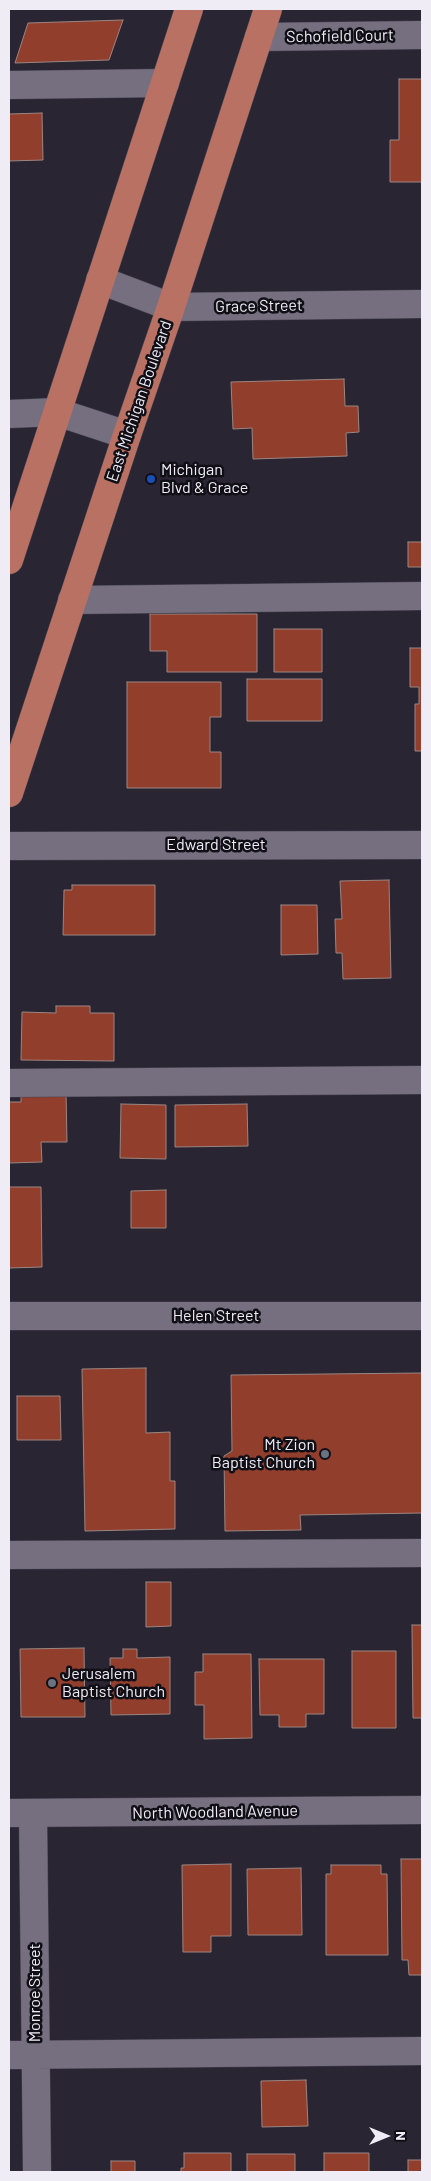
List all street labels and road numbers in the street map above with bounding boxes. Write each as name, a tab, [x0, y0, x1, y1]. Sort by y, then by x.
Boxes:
street label: Schofield Court	[286, 25, 394, 47]
street label: Grace Street	[215, 296, 303, 316]
street label: East Michigan Boulevard	[102, 318, 176, 484]
street label: Edward Street	[166, 835, 266, 855]
street label: Helen Street	[173, 1306, 259, 1326]
street label: North Woodland Avenue	[132, 1801, 298, 1823]
street label: Monroe Street	[25, 1944, 45, 2042]

